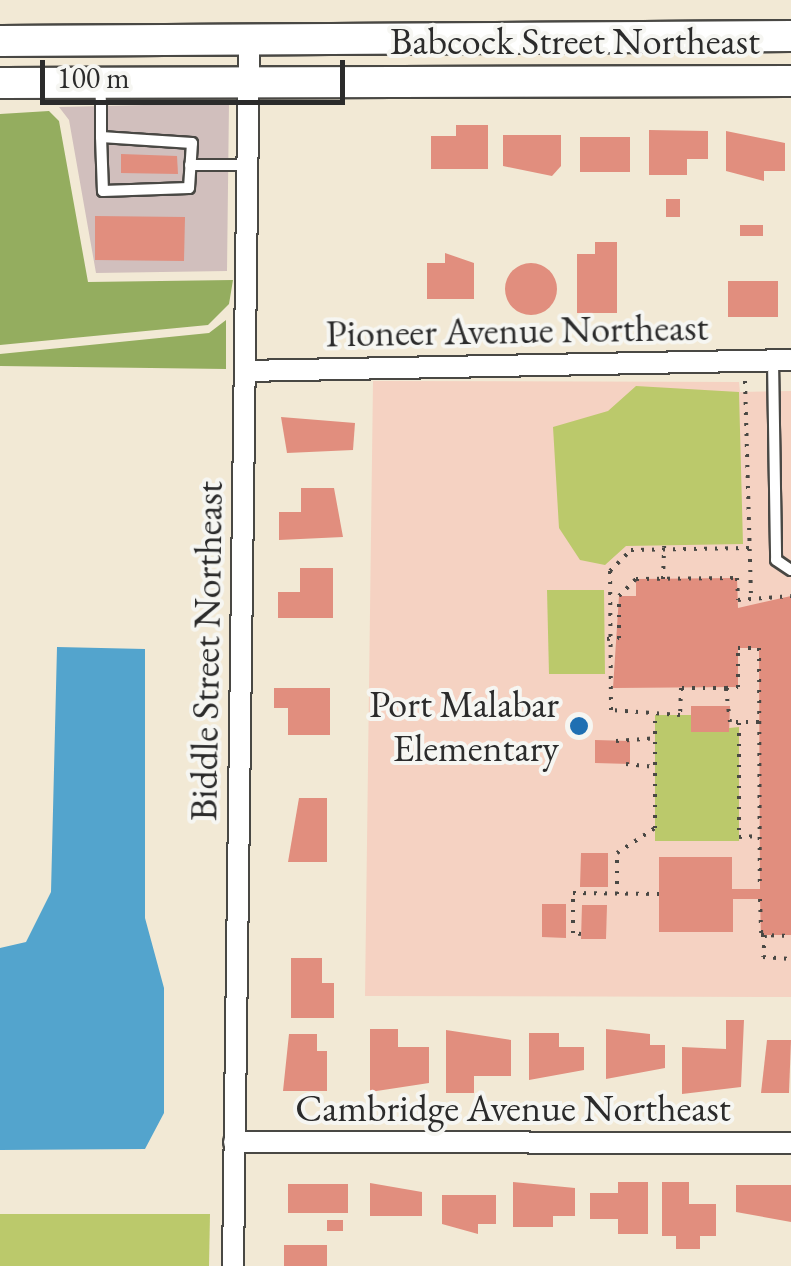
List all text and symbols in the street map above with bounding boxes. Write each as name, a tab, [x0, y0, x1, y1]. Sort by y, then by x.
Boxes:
street label: Babcock Street Northeast	[390, 18, 760, 64]
scale bar	[45, 40, 350, 102]
text: 100 m	[57, 58, 130, 97]
street label: Pioneer Avenue Northeast	[325, 304, 709, 356]
street label: Biddle Street Northeast	[180, 481, 232, 821]
place label: Port Malabar Elementary	[369, 681, 559, 771]
marker: Port Malabar Elementary	[568, 715, 590, 737]
street label: Cambridge Avenue Northeast	[295, 1085, 731, 1131]

